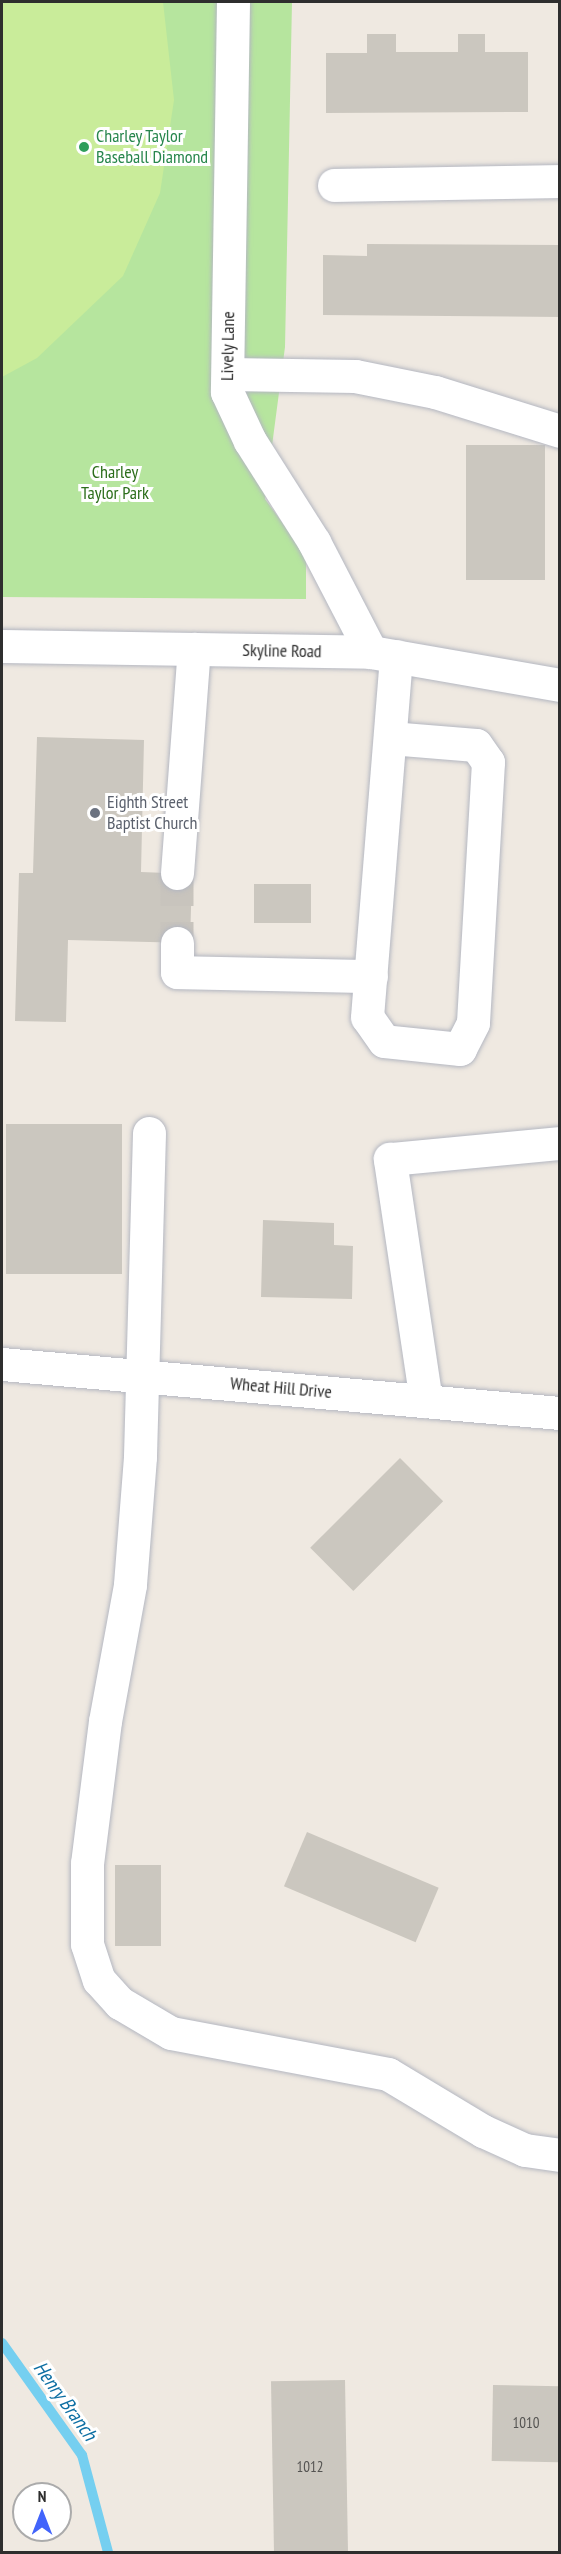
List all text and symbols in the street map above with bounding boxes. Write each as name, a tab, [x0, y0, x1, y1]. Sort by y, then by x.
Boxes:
place label: Charley Taylor Baseball Diamond	[96, 126, 208, 168]
marker: Charley Taylor Baseball Diamond	[77, 140, 91, 154]
street label: Lively Lane	[217, 311, 239, 381]
park label: Charley Taylor Park	[81, 462, 149, 504]
street label: Skyline Road	[242, 640, 322, 662]
place label: Eighth Street Baptist Church	[107, 792, 197, 834]
marker: Eighth Street Baptist Church	[88, 806, 102, 820]
street label: Wheat Hill Drive	[229, 1373, 333, 1403]
water label: Henry Branch	[28, 2356, 102, 2446]
house number: 1010	[513, 2414, 539, 2432]
house number: 1012	[297, 2458, 323, 2476]
north arrow	[12, 2482, 72, 2542]
text: N	[38, 2486, 46, 2506]

